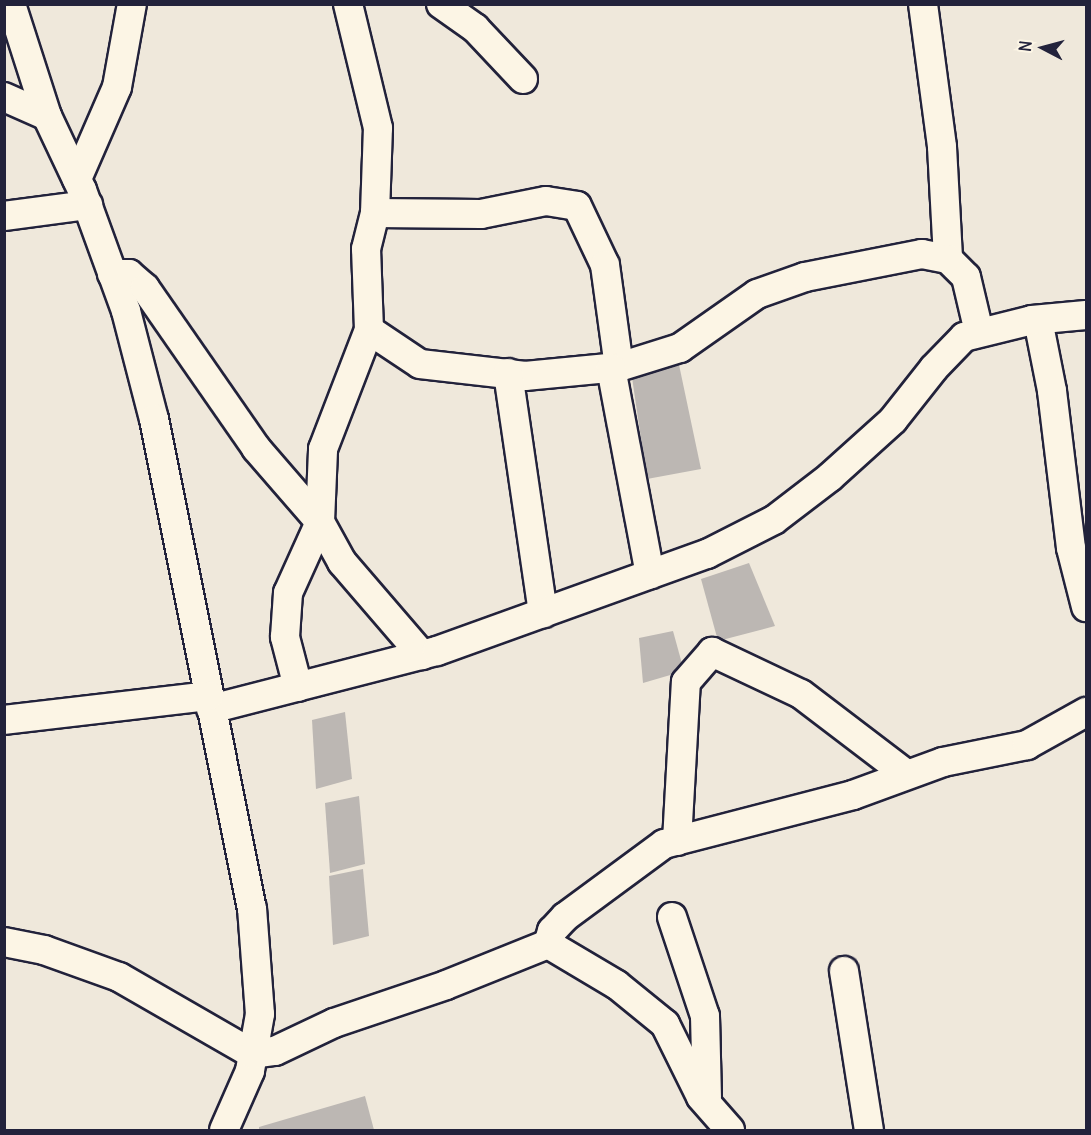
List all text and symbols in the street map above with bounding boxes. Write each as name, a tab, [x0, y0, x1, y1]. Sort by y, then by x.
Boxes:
north arrow	[1013, 18, 1073, 78]
text: N	[1015, 40, 1036, 53]

